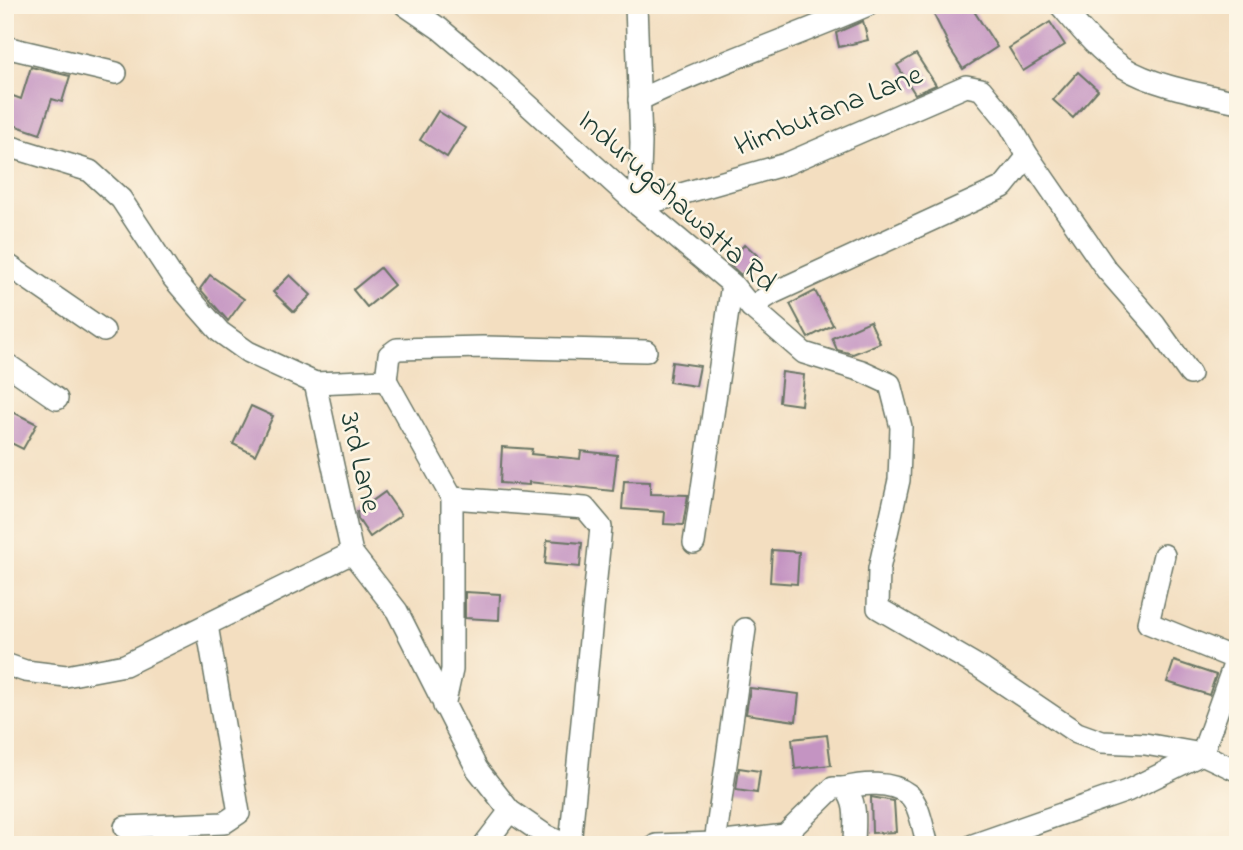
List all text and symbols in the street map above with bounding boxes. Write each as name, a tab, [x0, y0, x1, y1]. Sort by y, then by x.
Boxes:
street label: Himbutana Lane	[728, 54, 930, 170]
street label: Indurugahawatta Rd	[566, 100, 786, 304]
street label: 3rd Lane	[326, 408, 392, 518]

